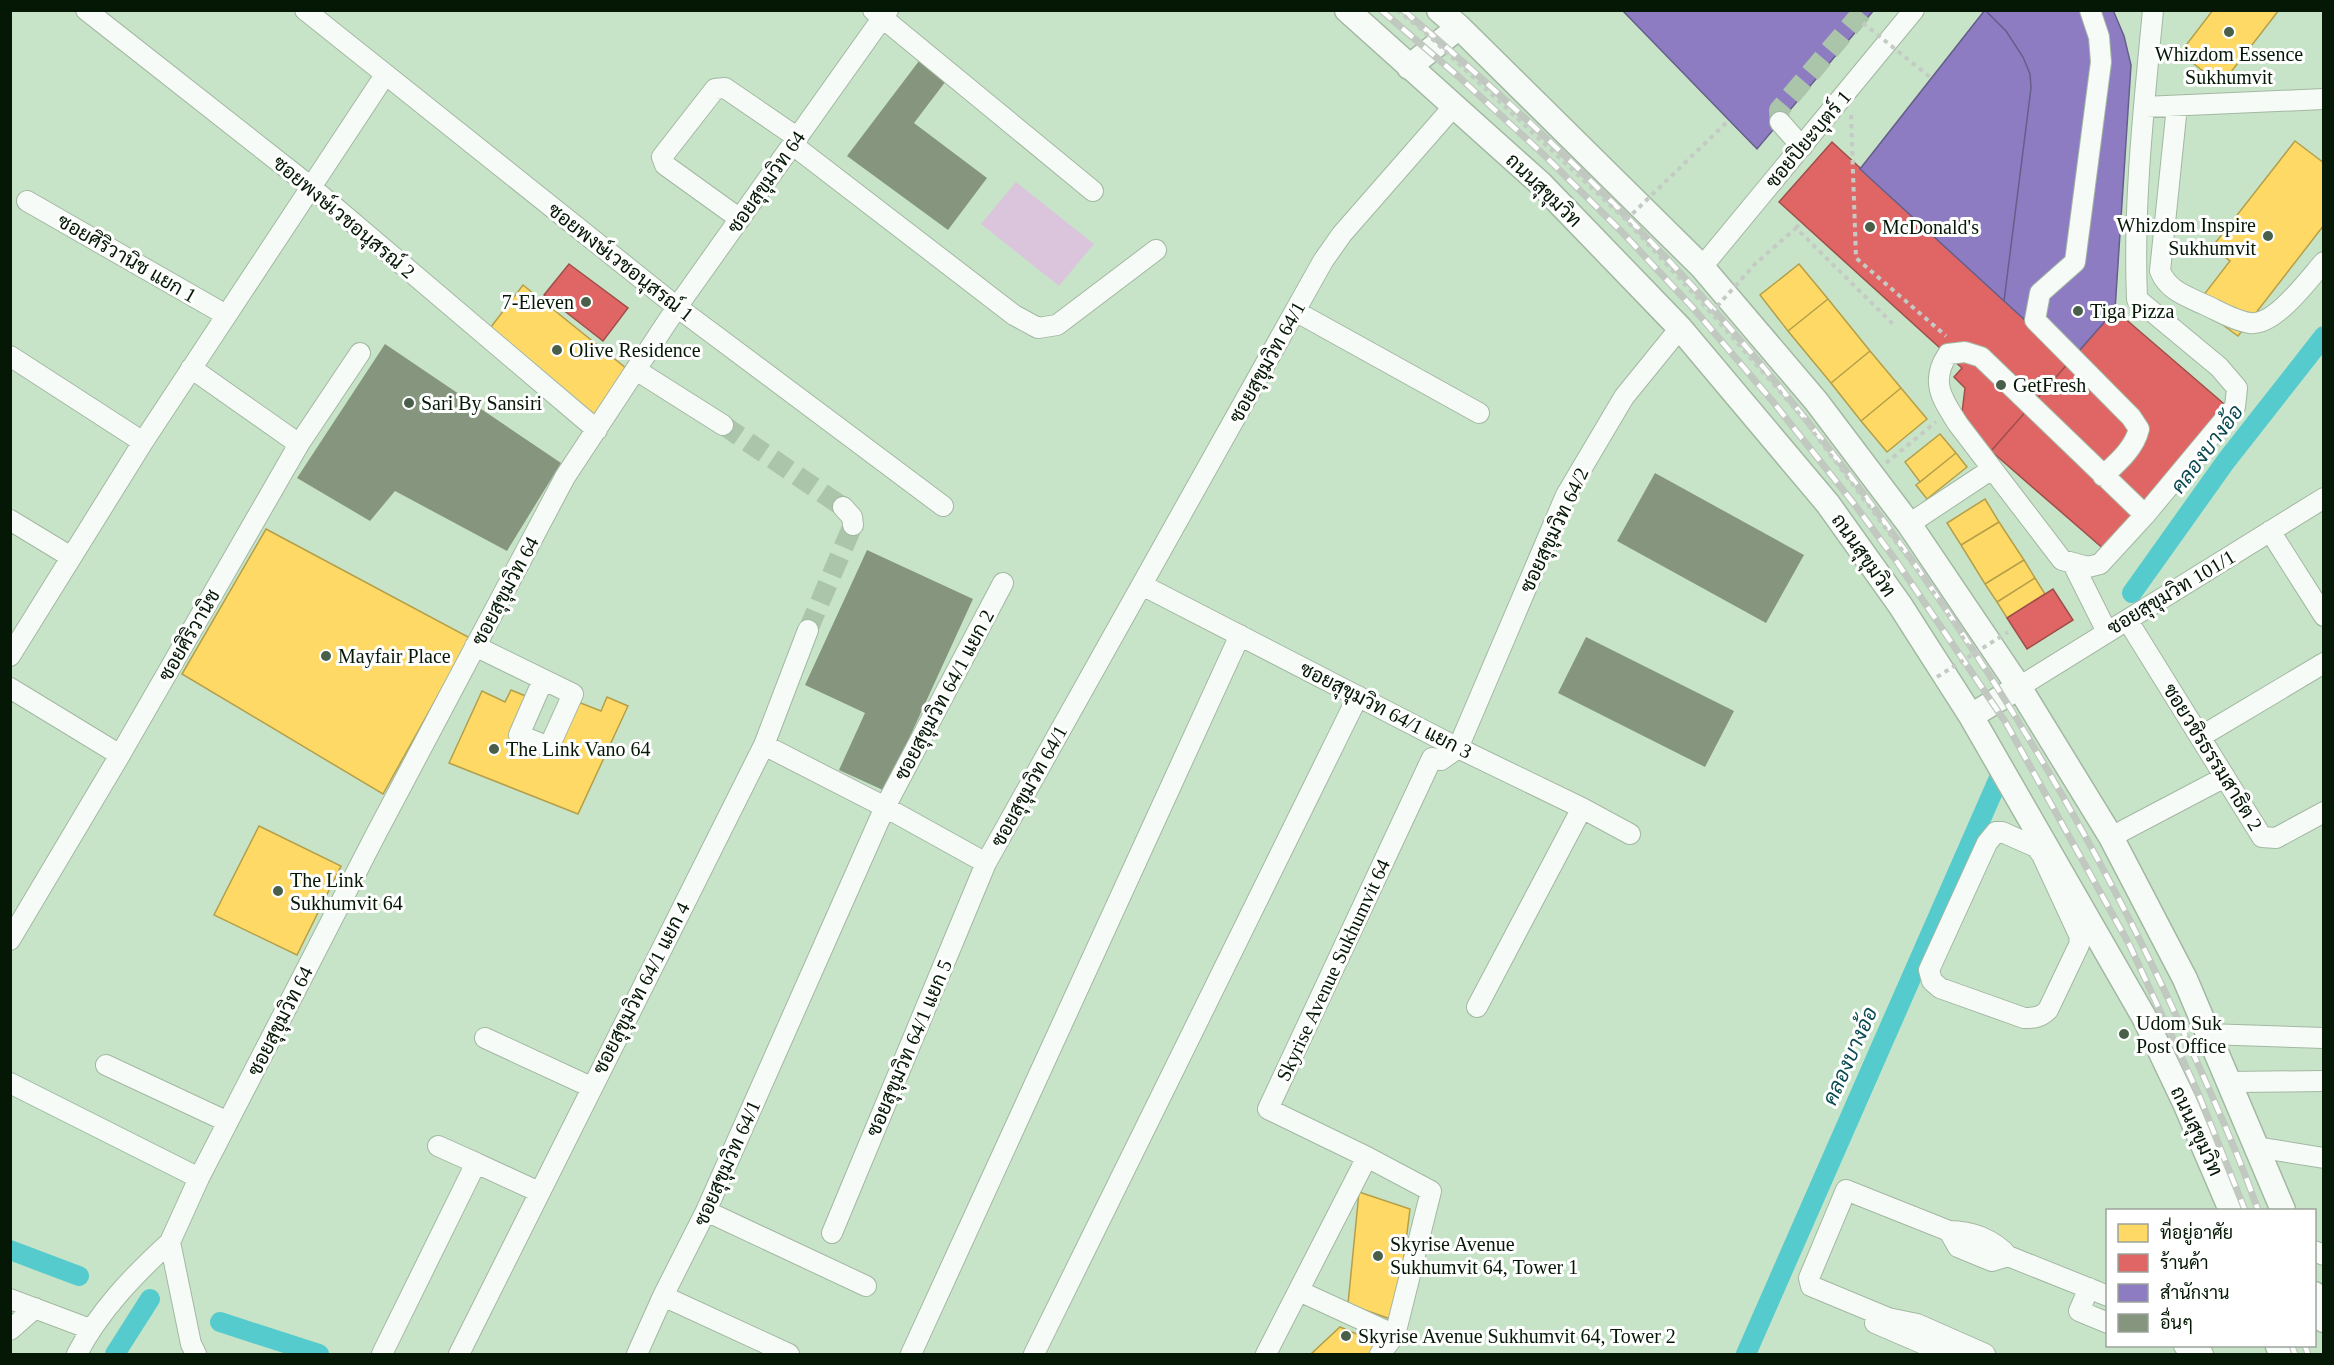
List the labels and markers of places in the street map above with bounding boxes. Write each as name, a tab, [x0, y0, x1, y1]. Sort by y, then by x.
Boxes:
marker: Whizdom Essence Sukhumvit	[2222, 25, 2236, 39]
place label: Whizdom Essence Sukhumvit	[2155, 43, 2303, 88]
place label: Whizdom Inspire Sukhumvit	[2117, 214, 2256, 259]
place label: McDonald's	[1882, 216, 1979, 238]
marker: McDonald's	[1863, 220, 1877, 234]
marker: Whizdom Inspire Sukhumvit	[2261, 229, 2275, 243]
place label: 7-Eleven	[502, 291, 574, 313]
marker: 7-Eleven	[579, 295, 593, 309]
place label: Tiga Pizza	[2090, 300, 2174, 323]
marker: Tiga Pizza	[2071, 304, 2085, 318]
place label: Olive Residence	[569, 339, 701, 361]
marker: Olive Residence	[550, 343, 564, 357]
place label: GetFresh	[2013, 374, 2086, 396]
marker: GetFresh	[1994, 378, 2008, 392]
place label: Sari By Sansiri	[421, 392, 543, 415]
marker: Sari By Sansiri	[402, 396, 416, 410]
place label: Mayfair Place	[338, 645, 451, 668]
marker: Mayfair Place	[319, 649, 333, 663]
place label: The Link Vano 64	[506, 738, 651, 760]
marker: The Link Vano 64	[487, 742, 501, 756]
place label: The Link Sukhumvit 64	[290, 869, 403, 914]
marker: The Link Sukhumvit 64	[271, 884, 285, 898]
place label: Udom Suk Post Office	[2136, 1012, 2226, 1057]
marker: Udom Suk Post Office	[2117, 1027, 2131, 1041]
place label: Skyrise Avenue Sukhumvit 64, Tower 1	[1390, 1233, 1578, 1278]
marker: Skyrise Avenue Sukhumvit 64, Tower 1	[1371, 1249, 1385, 1263]
place label: Skyrise Avenue Sukhumvit 64, Tower 2	[1358, 1325, 1676, 1348]
marker: Skyrise Avenue Sukhumvit 64, Tower 2	[1339, 1329, 1353, 1343]

